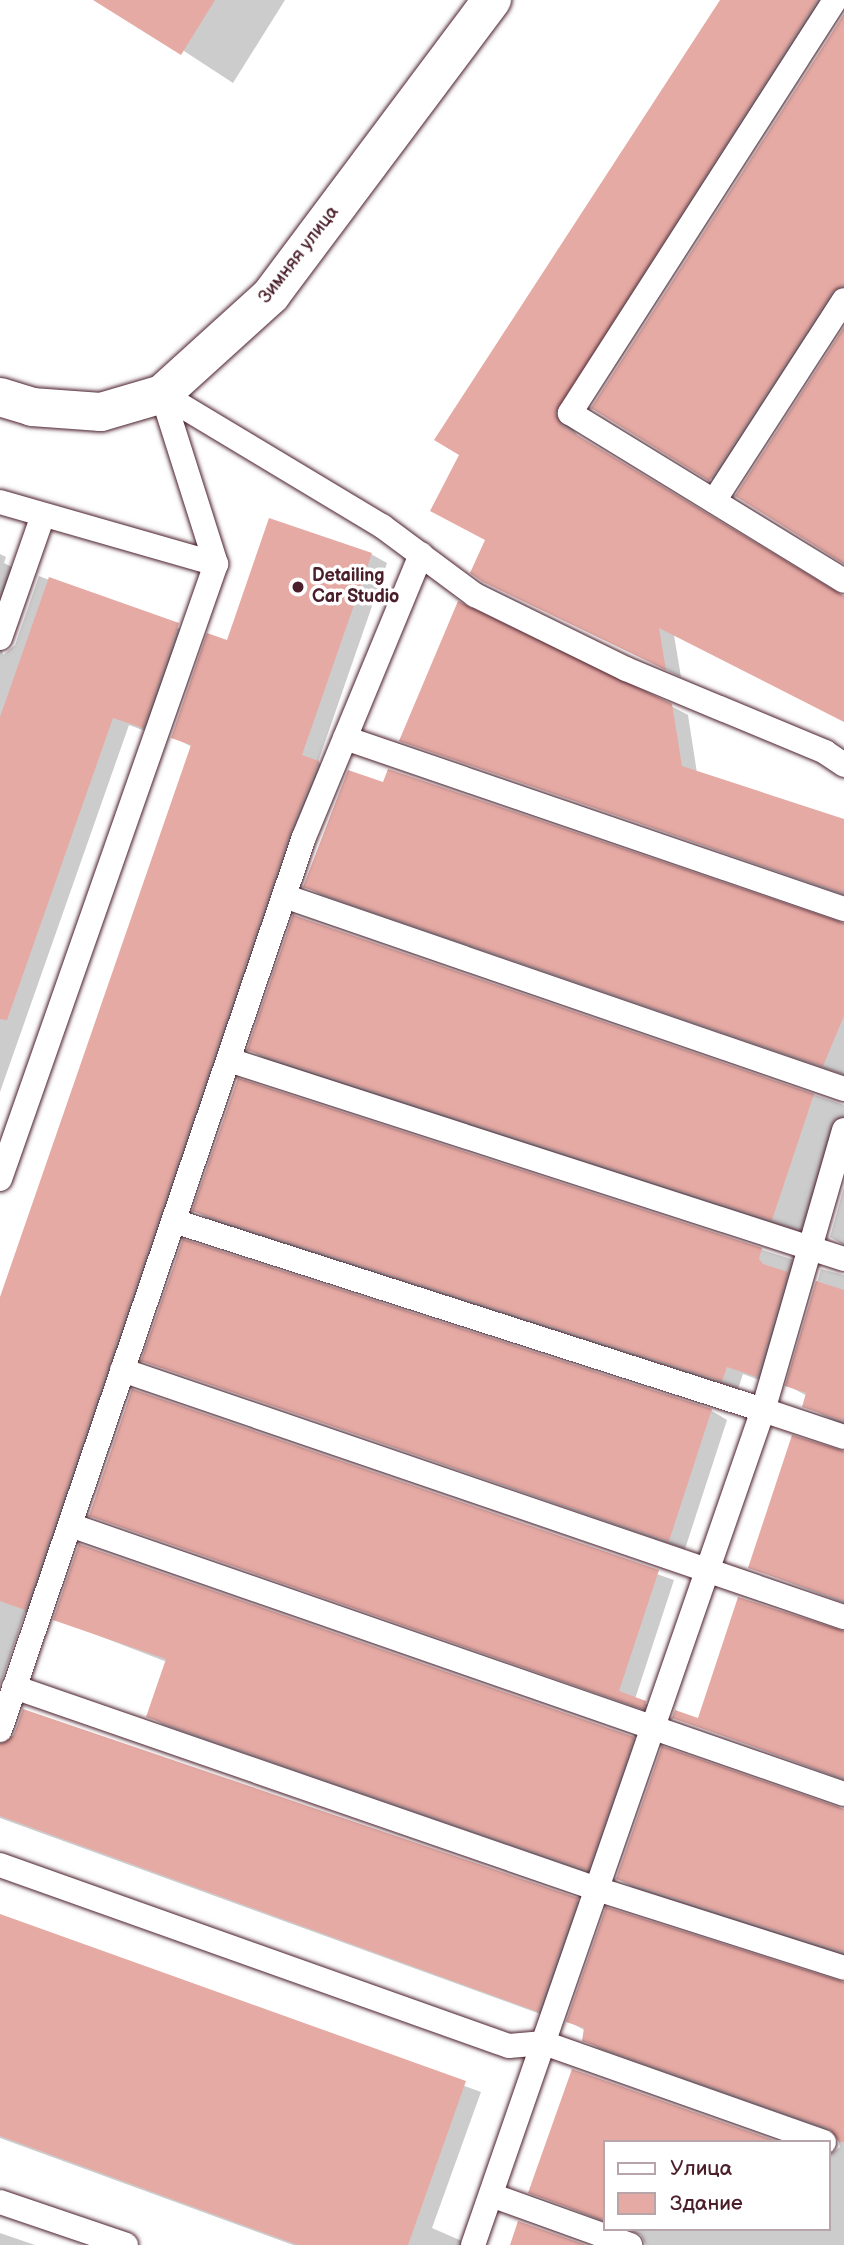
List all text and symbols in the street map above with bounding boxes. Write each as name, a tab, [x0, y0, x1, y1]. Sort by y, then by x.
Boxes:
street label: Зимняя улица	[254, 202, 344, 308]
place label: Detailing Car Studio	[312, 566, 399, 608]
marker: Detailing Car Studio	[290, 579, 306, 595]
legend	[602, 2140, 830, 2231]
text: Улица	[670, 2156, 732, 2181]
text: Здание	[670, 2191, 743, 2216]

